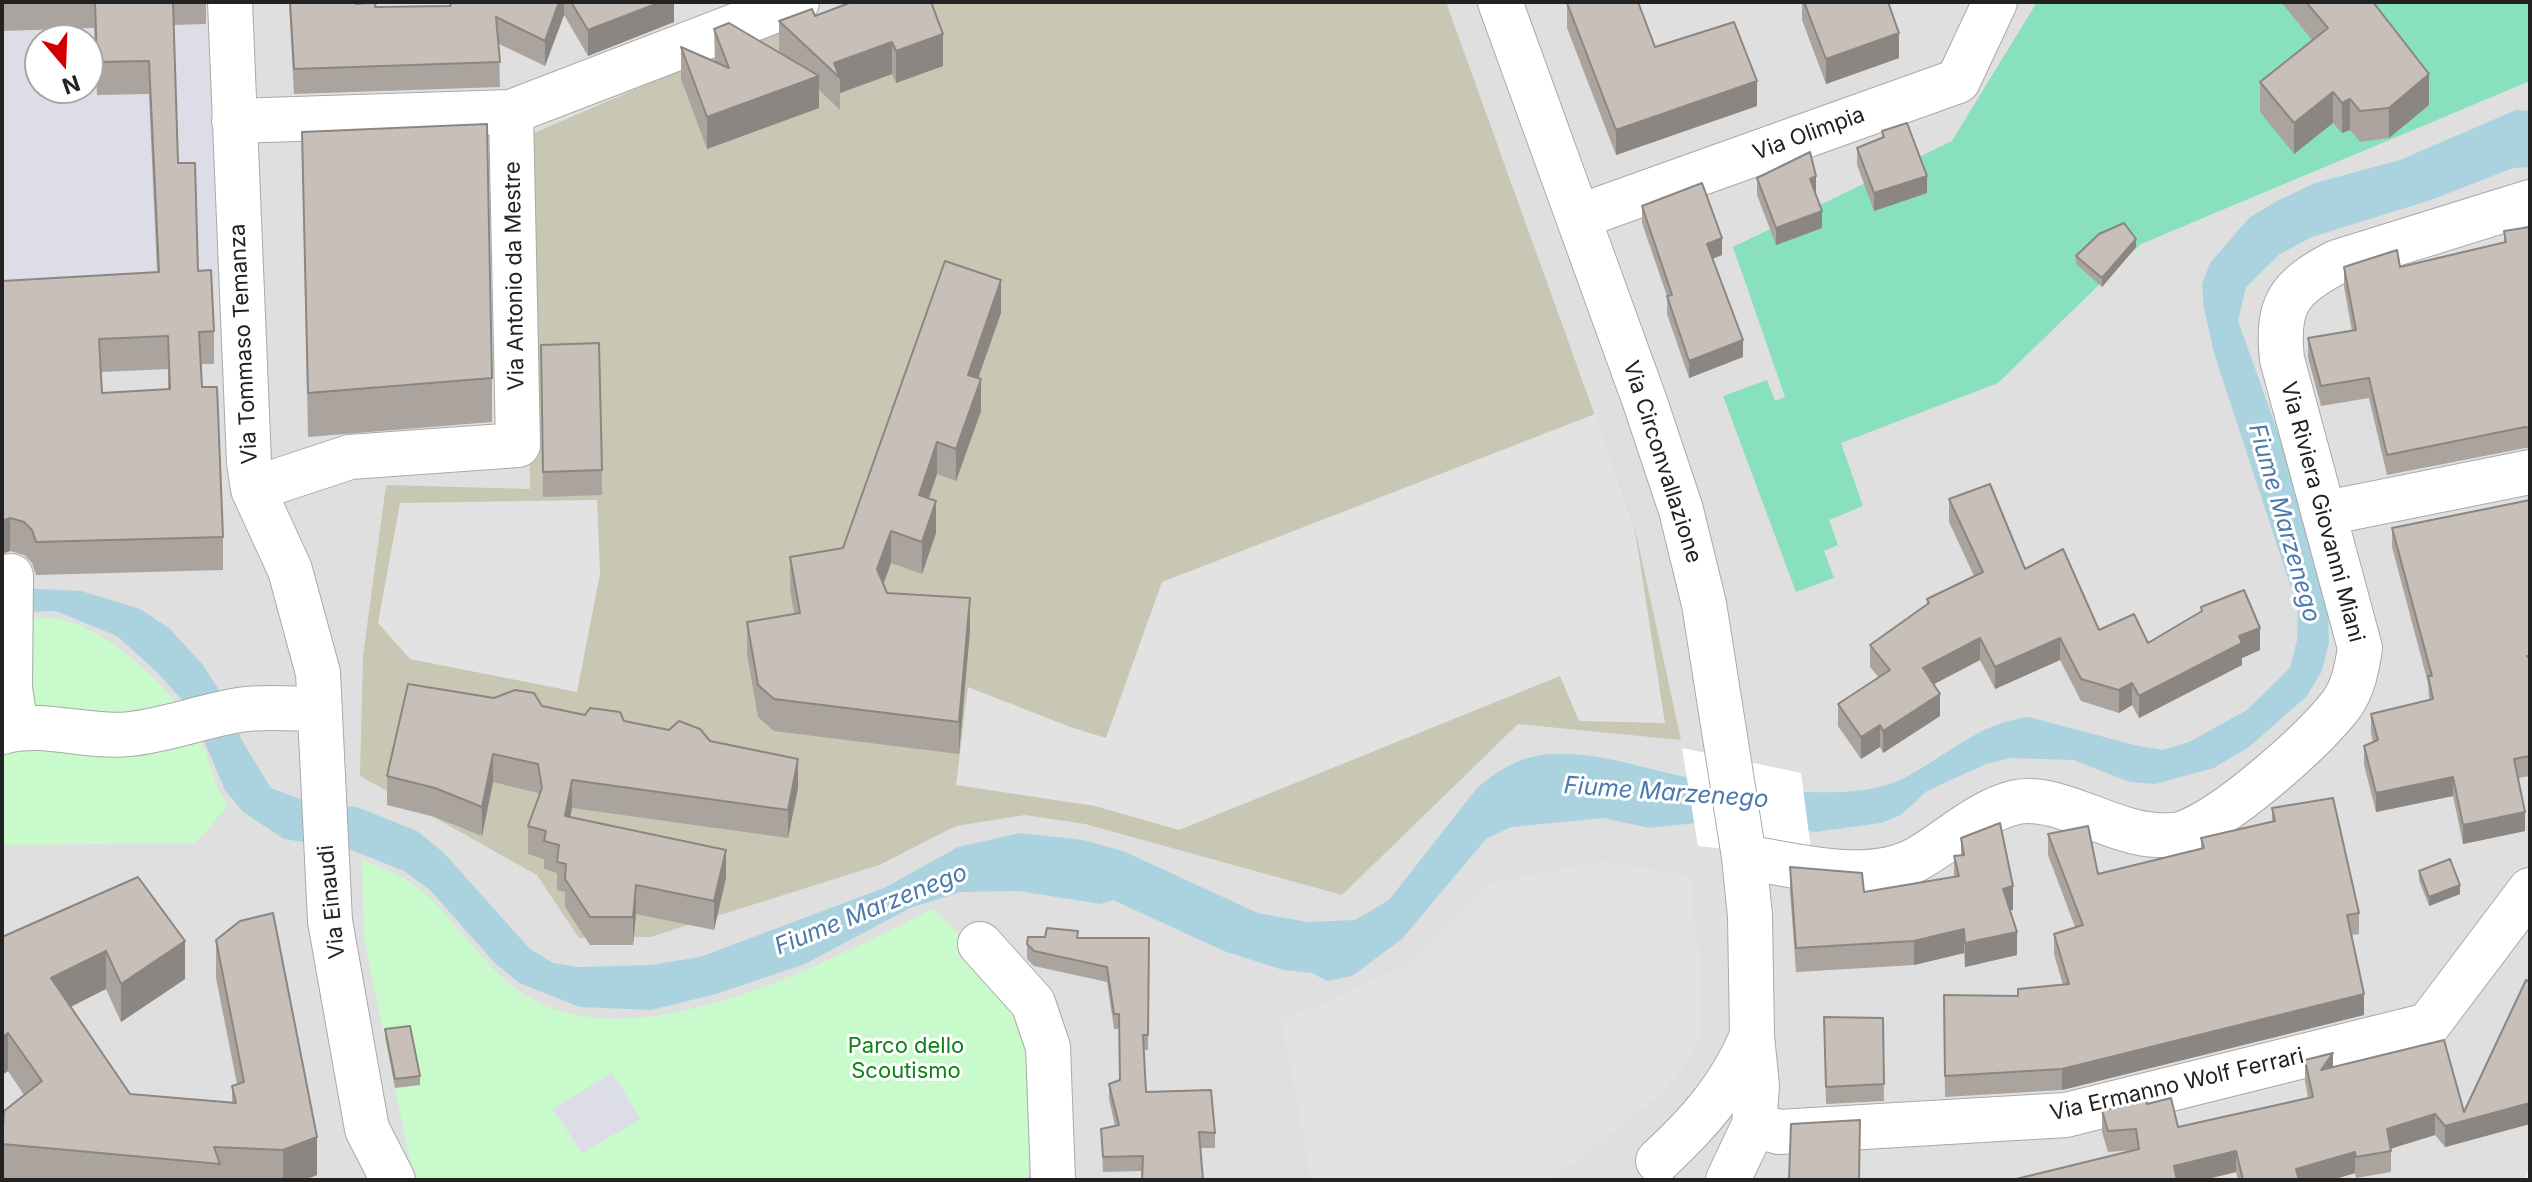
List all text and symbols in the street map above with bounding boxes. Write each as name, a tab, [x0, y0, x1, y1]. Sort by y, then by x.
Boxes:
north arrow	[24, 24, 104, 104]
text: N	[59, 70, 83, 100]
street label: Via Olimpia	[1750, 102, 1868, 166]
street label: Via Antonio da Mestre	[500, 161, 530, 391]
street label: Via Tommaso Temanza	[225, 223, 263, 465]
street label: Via Circonvallazione	[1617, 358, 1707, 566]
street label: Via Riviera Giovanni Miani	[2275, 379, 2369, 645]
water label: Fiume Marzenego	[2242, 420, 2326, 626]
water label: Fiume Marzenego	[1563, 771, 1769, 815]
street label: Via Einaudi	[313, 844, 351, 960]
water label: Fiume Marzenego	[771, 858, 971, 962]
park label: Parco dello Scoutismo	[848, 1033, 964, 1084]
street label: Via Ermanno Wolf Ferrari	[2048, 1043, 2306, 1127]

